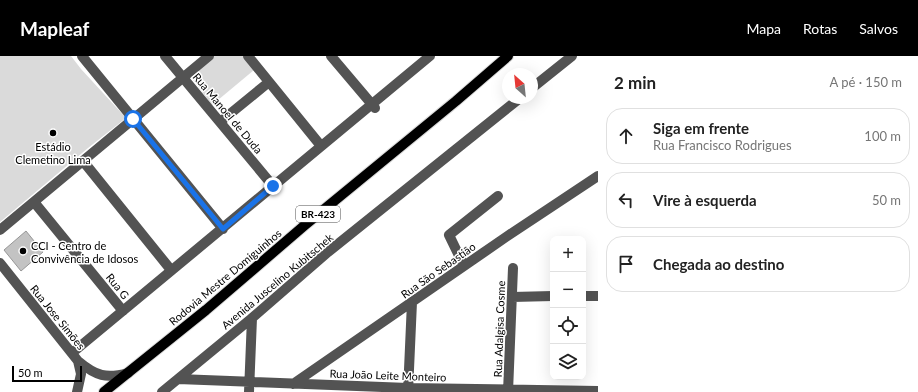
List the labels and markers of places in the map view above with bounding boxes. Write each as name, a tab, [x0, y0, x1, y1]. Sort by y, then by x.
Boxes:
marker: Estádio Clemetino Lima	[48, 128, 58, 138]
place label: Estádio Clemetino Lima	[15, 140, 91, 166]
place label: CCI - Centro de Convivência de Idosos	[31, 239, 139, 265]
marker: CCI - Centro de Convivência de Idosos	[18, 246, 28, 256]

